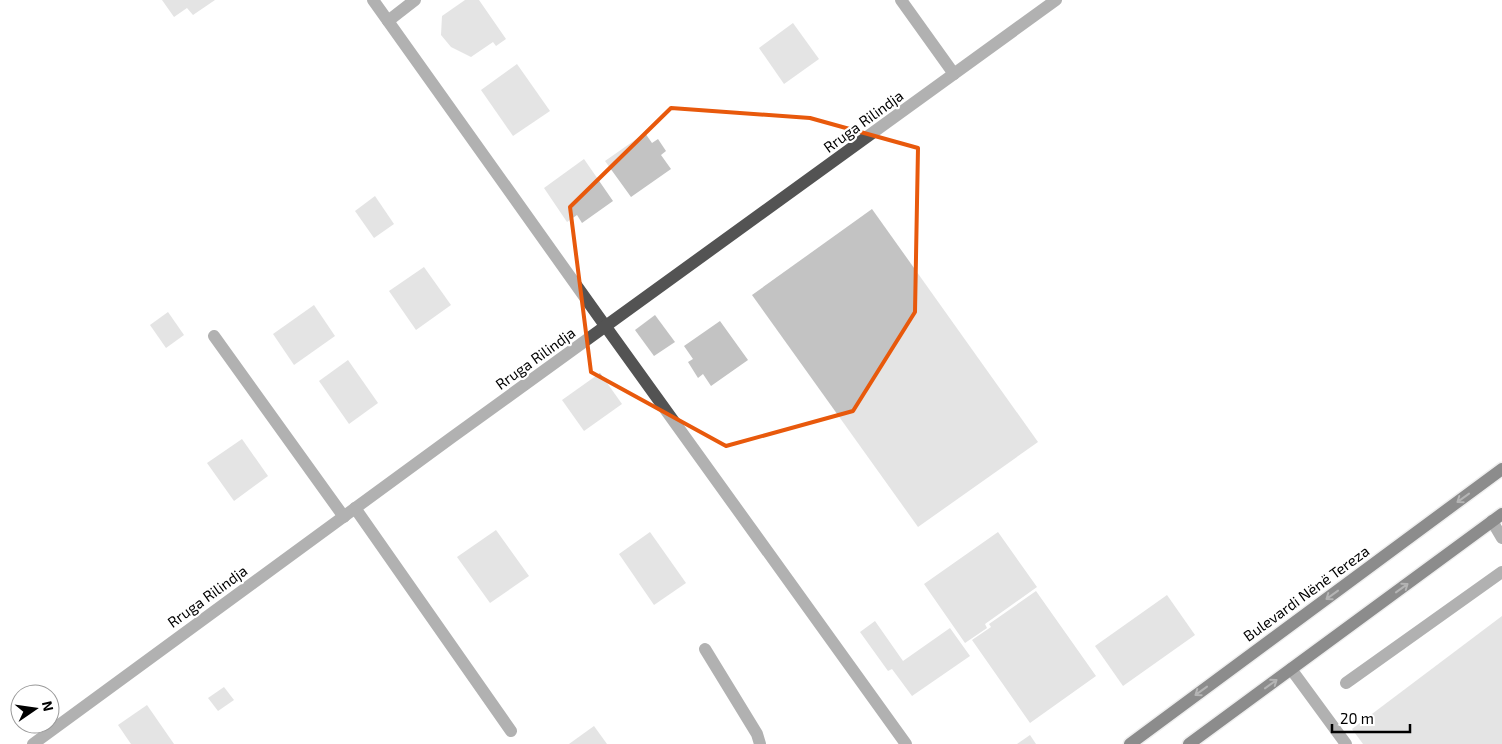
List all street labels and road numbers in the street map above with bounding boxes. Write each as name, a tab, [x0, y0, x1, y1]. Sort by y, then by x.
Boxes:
street label: Rruga Rilindja	[820, 86, 907, 157]
street label: Rruga Rilindja	[492, 323, 579, 394]
street label: Bulevardi Nënë Tereza	[1240, 541, 1372, 645]
street label: Rruga Rilindja	[164, 561, 251, 632]

